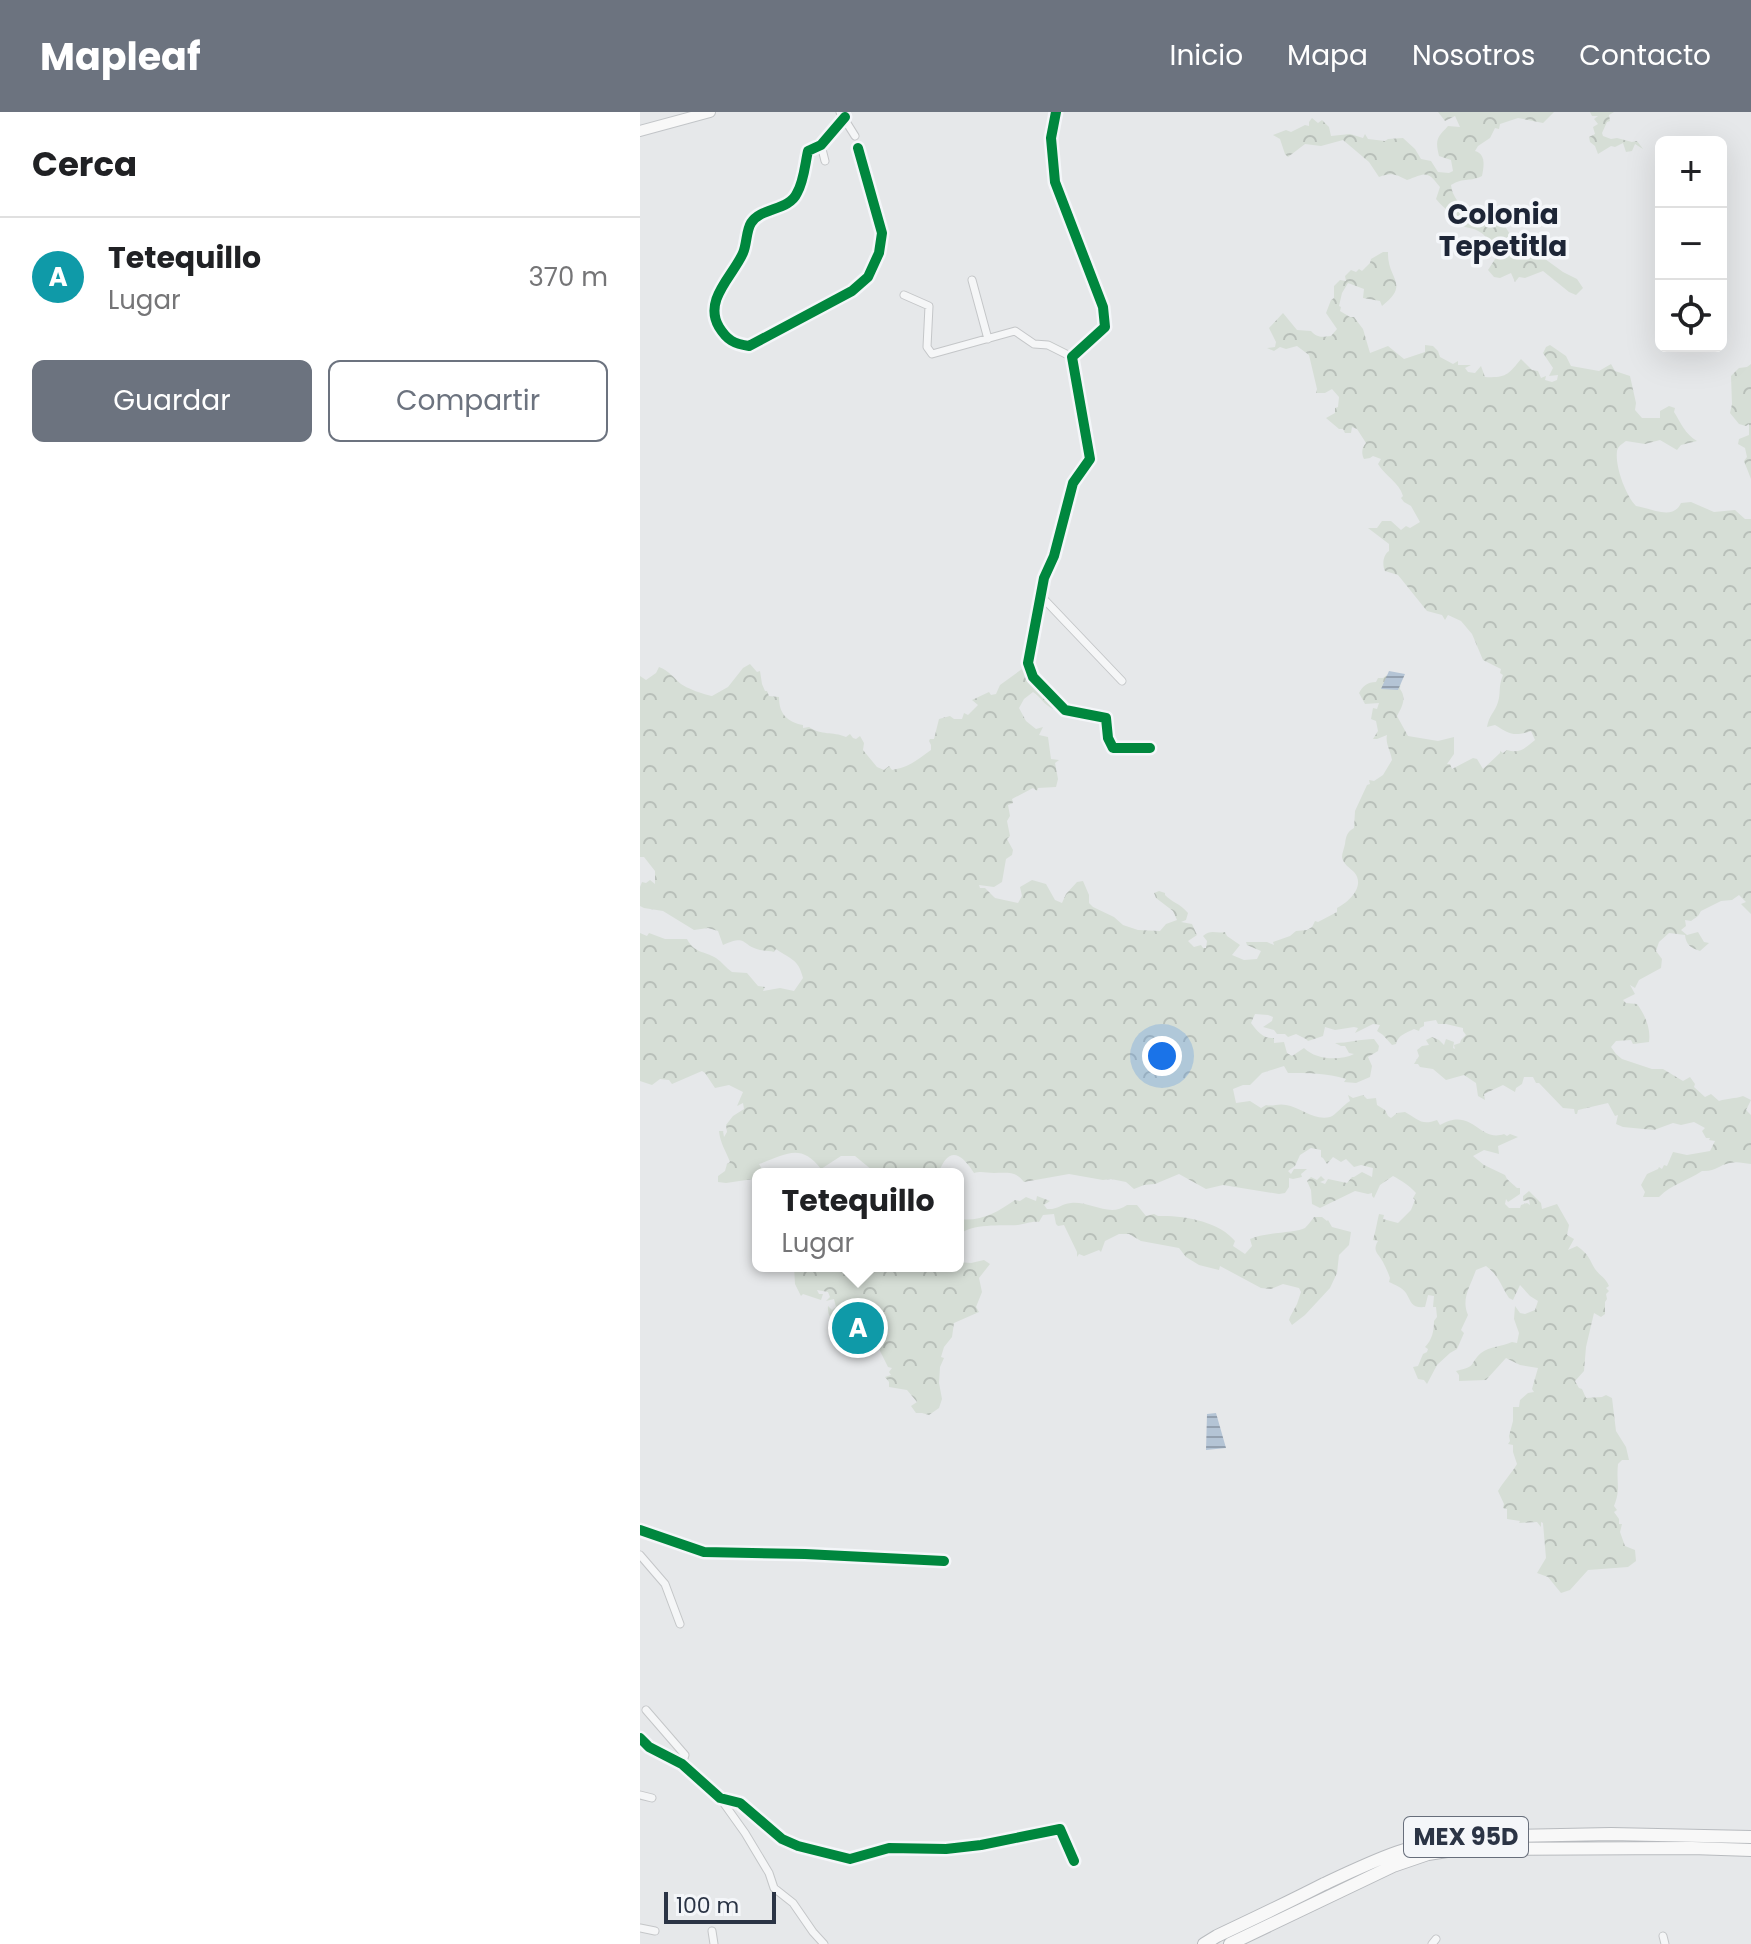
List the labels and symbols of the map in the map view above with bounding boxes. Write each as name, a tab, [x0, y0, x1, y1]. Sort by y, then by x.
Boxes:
district label: Colonia Tepetitla	[1439, 195, 1567, 266]
your location	[1142, 1036, 1182, 1076]
pin: A	[832, 1298, 884, 1358]
road number: MEX 95D	[1404, 1817, 1528, 1857]
scale bar	[664, 1888, 776, 1924]

